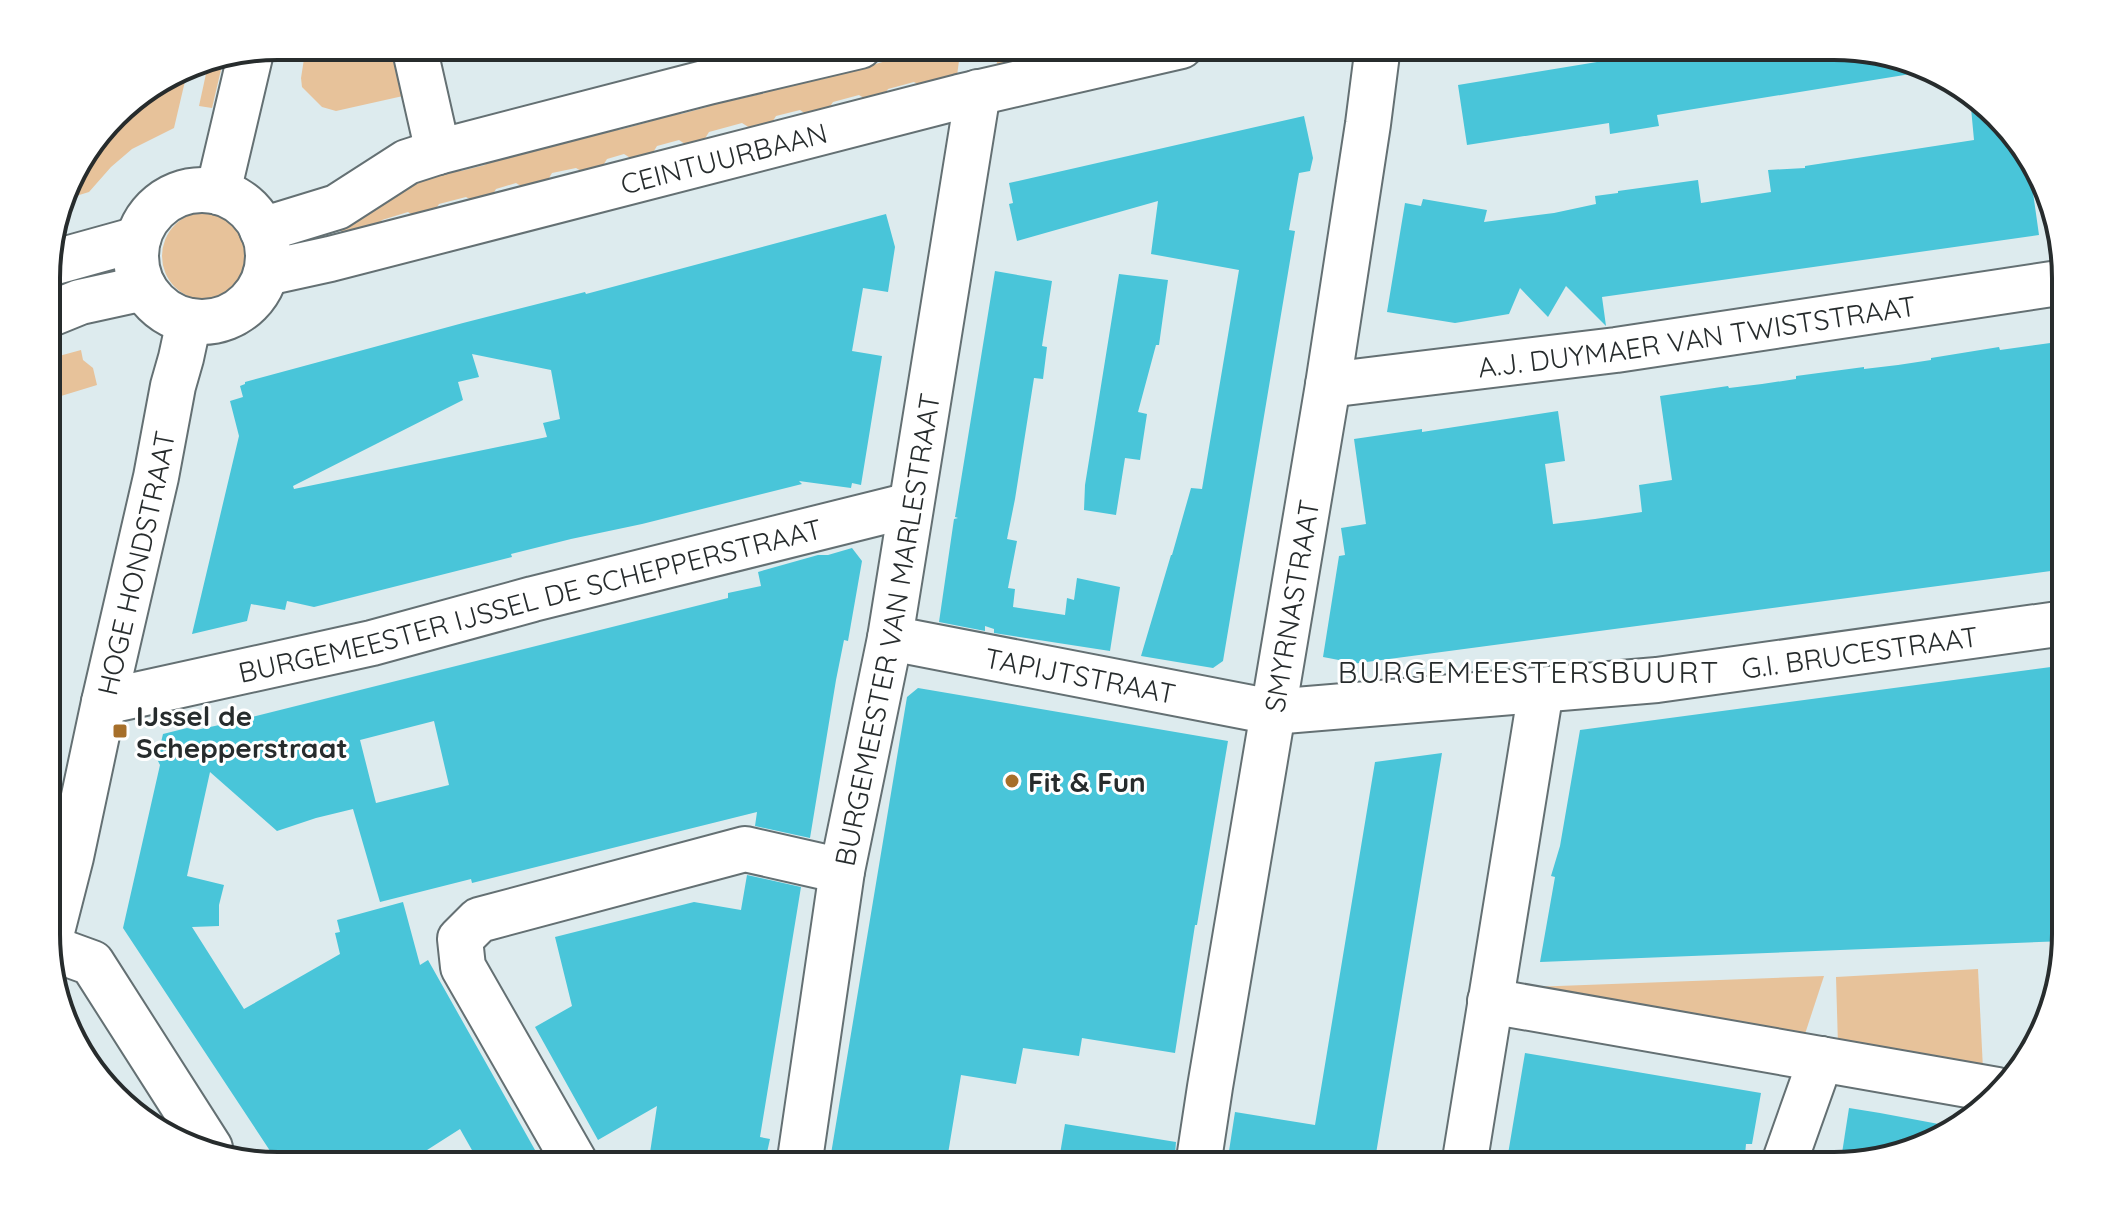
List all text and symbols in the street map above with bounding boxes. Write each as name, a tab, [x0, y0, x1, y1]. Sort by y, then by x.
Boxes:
street label: CEINTUURBAAN	[617, 114, 831, 201]
street label: A.J. DUYMAER VAN TWISTSTRAAT	[1476, 287, 1918, 384]
street label: BURGEMEESTER VAN MARLESTRAAT	[826, 390, 947, 869]
street label: HOGE HONDSTRAAT	[89, 428, 182, 699]
street label: SMYRNASTRAAT	[1256, 497, 1326, 715]
street label: BURGEMEESTER IJSSEL DE SCHEPPERSTRAAT	[235, 510, 825, 689]
street label: G.I. BRUCESTRAAT	[1739, 618, 1980, 686]
street label: TAPIJTSTRAAT	[982, 639, 1179, 710]
district label: BURGEMEESTERSBUURT	[1338, 653, 1720, 691]
place label: IJssel de Schepperstraat	[136, 698, 348, 765]
marker: IJssel de Schepperstraat	[111, 722, 129, 740]
place label: Fit & Fun	[1028, 764, 1146, 799]
marker: Fit & Fun	[1003, 772, 1021, 790]

